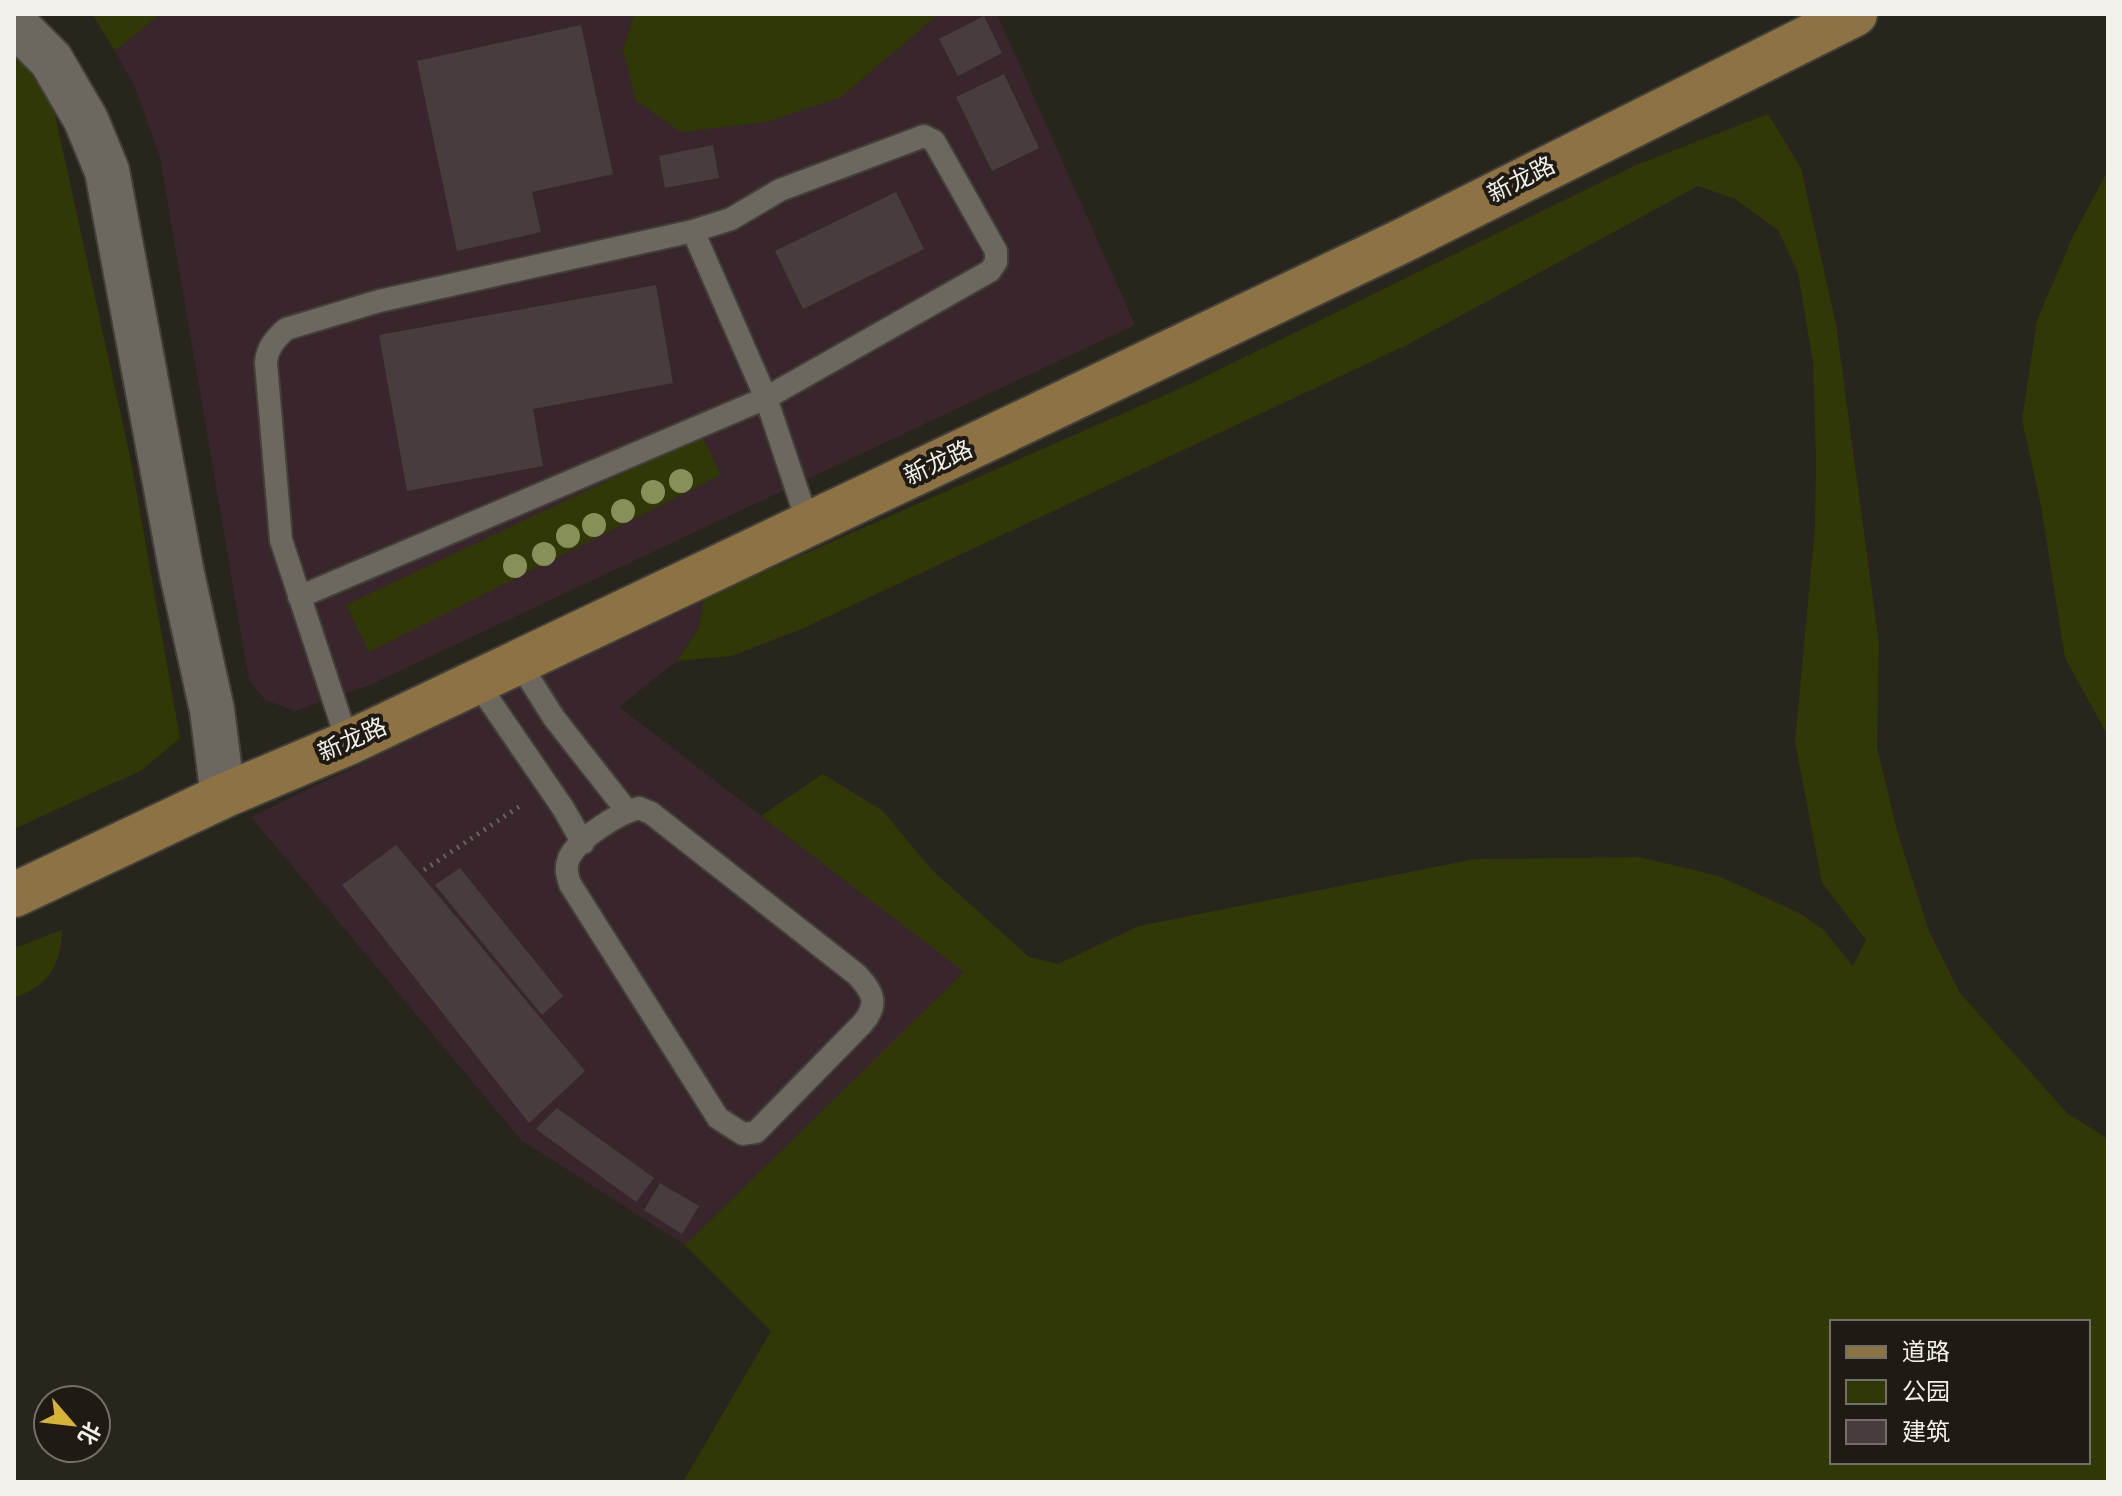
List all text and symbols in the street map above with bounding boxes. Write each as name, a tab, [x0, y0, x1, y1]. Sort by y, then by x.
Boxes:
street label: 新龙路	[1482, 150, 1560, 208]
street label: 新龙路	[899, 434, 977, 490]
street label: 新龙路	[313, 711, 391, 767]
legend	[1830, 1320, 2090, 1464]
text: 道路	[1902, 1337, 1950, 1366]
text: 公园	[1902, 1377, 1950, 1406]
north arrow	[32, 1384, 112, 1464]
text: 北	[72, 1417, 106, 1449]
text: 建筑	[1902, 1417, 1950, 1446]

